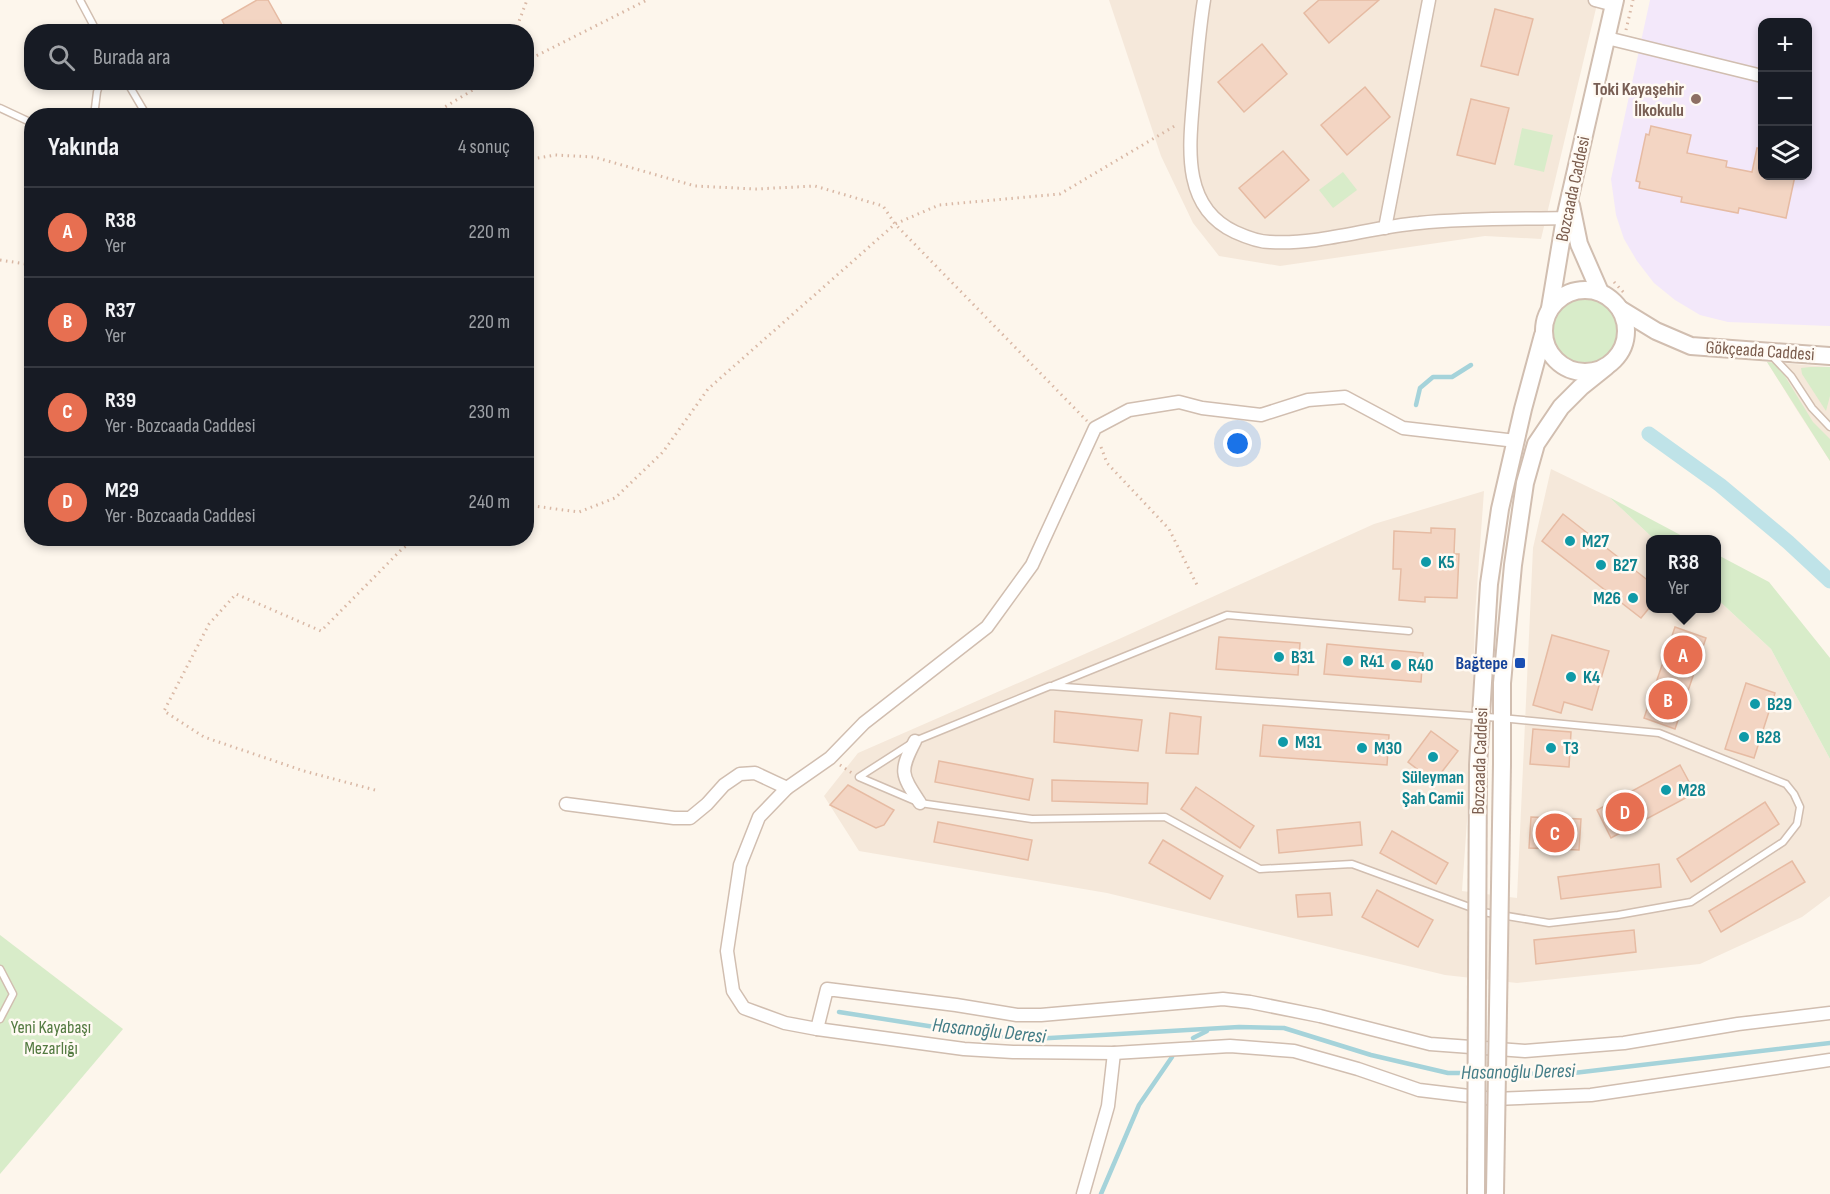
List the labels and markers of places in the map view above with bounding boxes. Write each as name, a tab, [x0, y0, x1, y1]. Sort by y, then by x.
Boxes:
place label: Toki Kayaşehir İlkokulu	[1593, 79, 1684, 121]
marker: Toki Kayaşehir İlkokulu	[1689, 92, 1703, 106]
place label: M27	[1582, 531, 1609, 552]
marker: M27	[1563, 534, 1577, 548]
place label: K5	[1438, 552, 1455, 573]
marker: K5	[1419, 555, 1433, 569]
place label: B27	[1613, 555, 1637, 576]
marker: B27	[1594, 558, 1608, 572]
place label: M26	[1593, 588, 1621, 609]
marker: M26	[1626, 591, 1640, 605]
pin: A	[1664, 632, 1702, 678]
place label: B31	[1291, 647, 1315, 668]
marker: B31	[1272, 650, 1286, 664]
place label: R41	[1360, 651, 1384, 672]
place label: Bağtepe	[1455, 653, 1508, 674]
marker: R41	[1341, 654, 1355, 668]
place label: R40	[1408, 655, 1434, 676]
marker: Bağtepe	[1513, 656, 1527, 670]
marker: R40	[1389, 658, 1403, 672]
place label: K4	[1583, 667, 1601, 688]
marker: K4	[1564, 670, 1578, 684]
pin: B	[1648, 678, 1688, 722]
place label: B29	[1767, 694, 1792, 715]
marker: B29	[1748, 697, 1762, 711]
place label: B28	[1756, 727, 1781, 748]
marker: B28	[1737, 730, 1751, 744]
place label: M31	[1295, 732, 1322, 753]
marker: M31	[1276, 735, 1290, 749]
place label: M30	[1374, 738, 1402, 759]
place label: T3	[1563, 738, 1579, 759]
marker: M30	[1355, 741, 1369, 755]
marker: T3	[1544, 741, 1558, 755]
marker: Süleyman Şah Camii	[1426, 750, 1440, 764]
place label: Süleyman Şah Camii	[1402, 767, 1464, 809]
place label: M28	[1678, 780, 1706, 801]
marker: M28	[1659, 783, 1673, 797]
pin: D	[1606, 790, 1644, 834]
pin: C	[1536, 810, 1574, 856]

